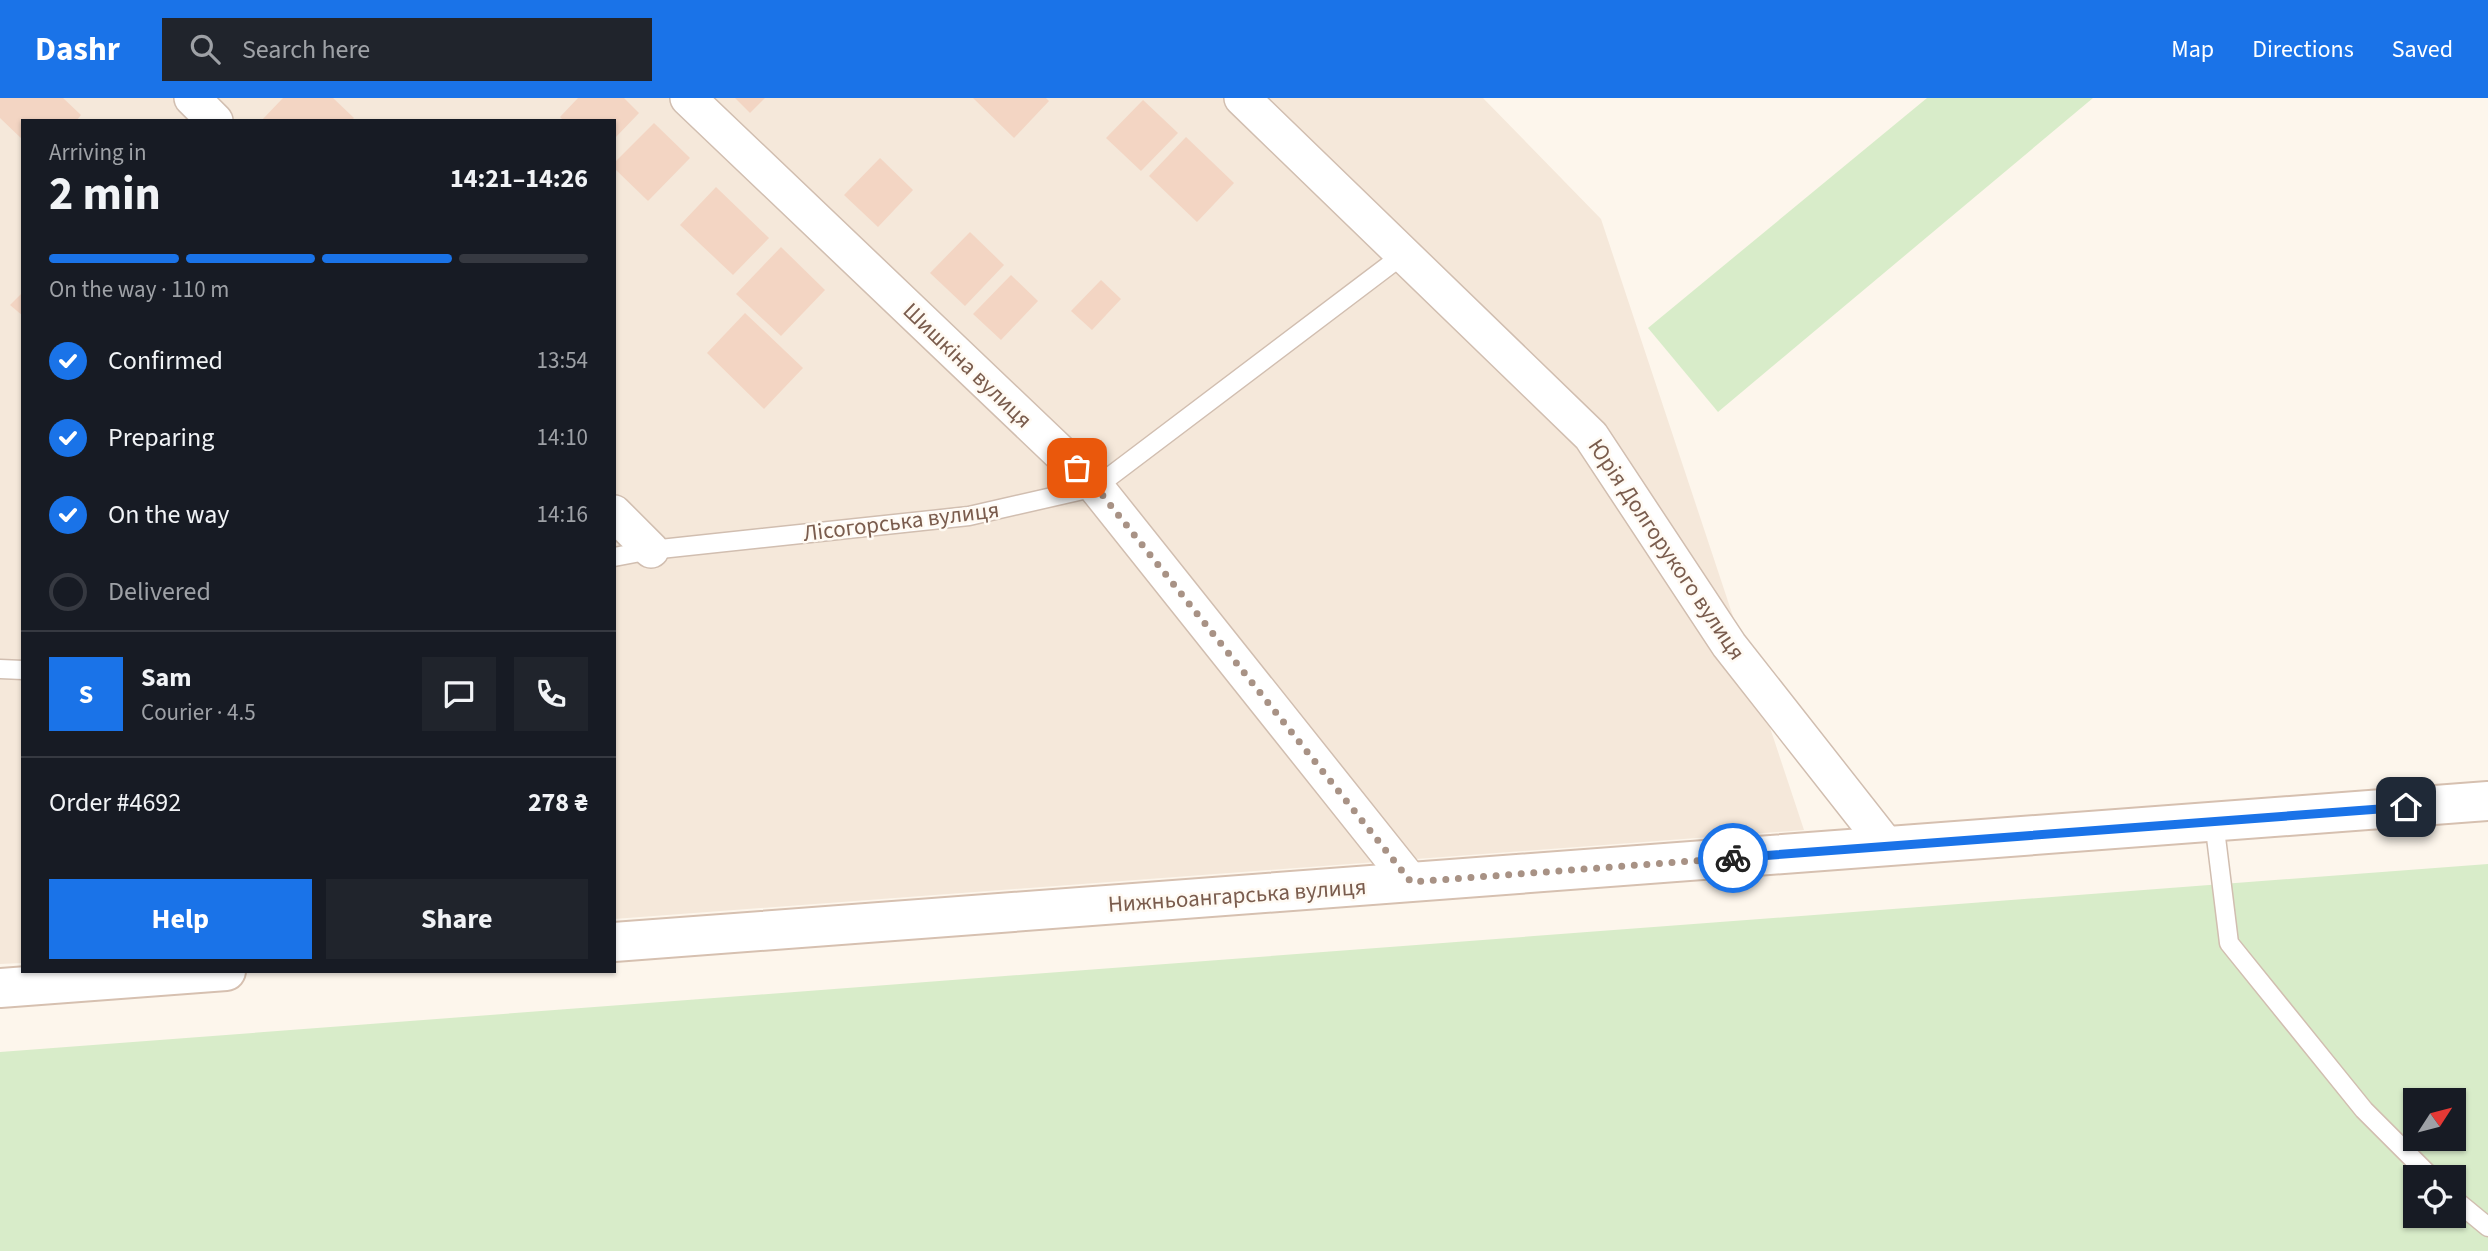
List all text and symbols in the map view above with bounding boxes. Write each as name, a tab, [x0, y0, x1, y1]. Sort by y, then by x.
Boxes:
search box	[162, 18, 652, 81]
text: Dashr	[35, 26, 120, 73]
icon: search	[186, 30, 224, 68]
text: Search here	[242, 31, 370, 68]
text: Map	[2171, 32, 2214, 67]
text: Directions	[2252, 32, 2354, 67]
text: Saved	[2392, 32, 2453, 67]
text: Arriving in	[49, 136, 147, 169]
text: 14:21–14:26	[450, 160, 588, 197]
text: 2 min	[49, 162, 161, 227]
text: On the way · 110 m	[49, 273, 229, 306]
street label: Шишкіна вулиця	[896, 295, 1040, 436]
icon: check	[49, 342, 87, 380]
text: Confirmed	[108, 342, 223, 379]
text: 13:54	[537, 344, 588, 377]
icon: check	[49, 419, 87, 457]
text: Preparing	[108, 419, 214, 456]
text: 14:10	[537, 421, 588, 454]
street label: Юрія Долгорукого вулиця	[1580, 432, 1753, 667]
pin	[1047, 438, 1107, 498]
icon: bag	[1058, 449, 1096, 487]
street label: Лісогорська вулиця	[801, 493, 1001, 550]
icon: check	[49, 496, 87, 534]
text: On the way	[108, 496, 229, 533]
text: 14:16	[537, 498, 588, 531]
text: Delivered	[108, 573, 211, 610]
button: chat	[422, 657, 496, 731]
button: phone	[514, 657, 588, 731]
text: Sam	[141, 659, 191, 696]
text: S	[79, 676, 93, 713]
text: Courier · 4.5	[141, 696, 256, 729]
pin	[2376, 777, 2436, 837]
text: Order #4692	[49, 784, 181, 821]
text: 278 ₴	[528, 784, 588, 821]
icon: home	[2387, 788, 2425, 826]
courier	[1698, 823, 1768, 893]
icon: bike	[1714, 839, 1752, 877]
street label: Нижньоангарська вулиця	[1107, 870, 1367, 921]
button: Help	[49, 879, 312, 959]
button: Share	[326, 879, 588, 959]
north arrow	[2403, 1088, 2466, 1152]
map controls	[2403, 1088, 2466, 1228]
button: locate	[2403, 1165, 2466, 1228]

